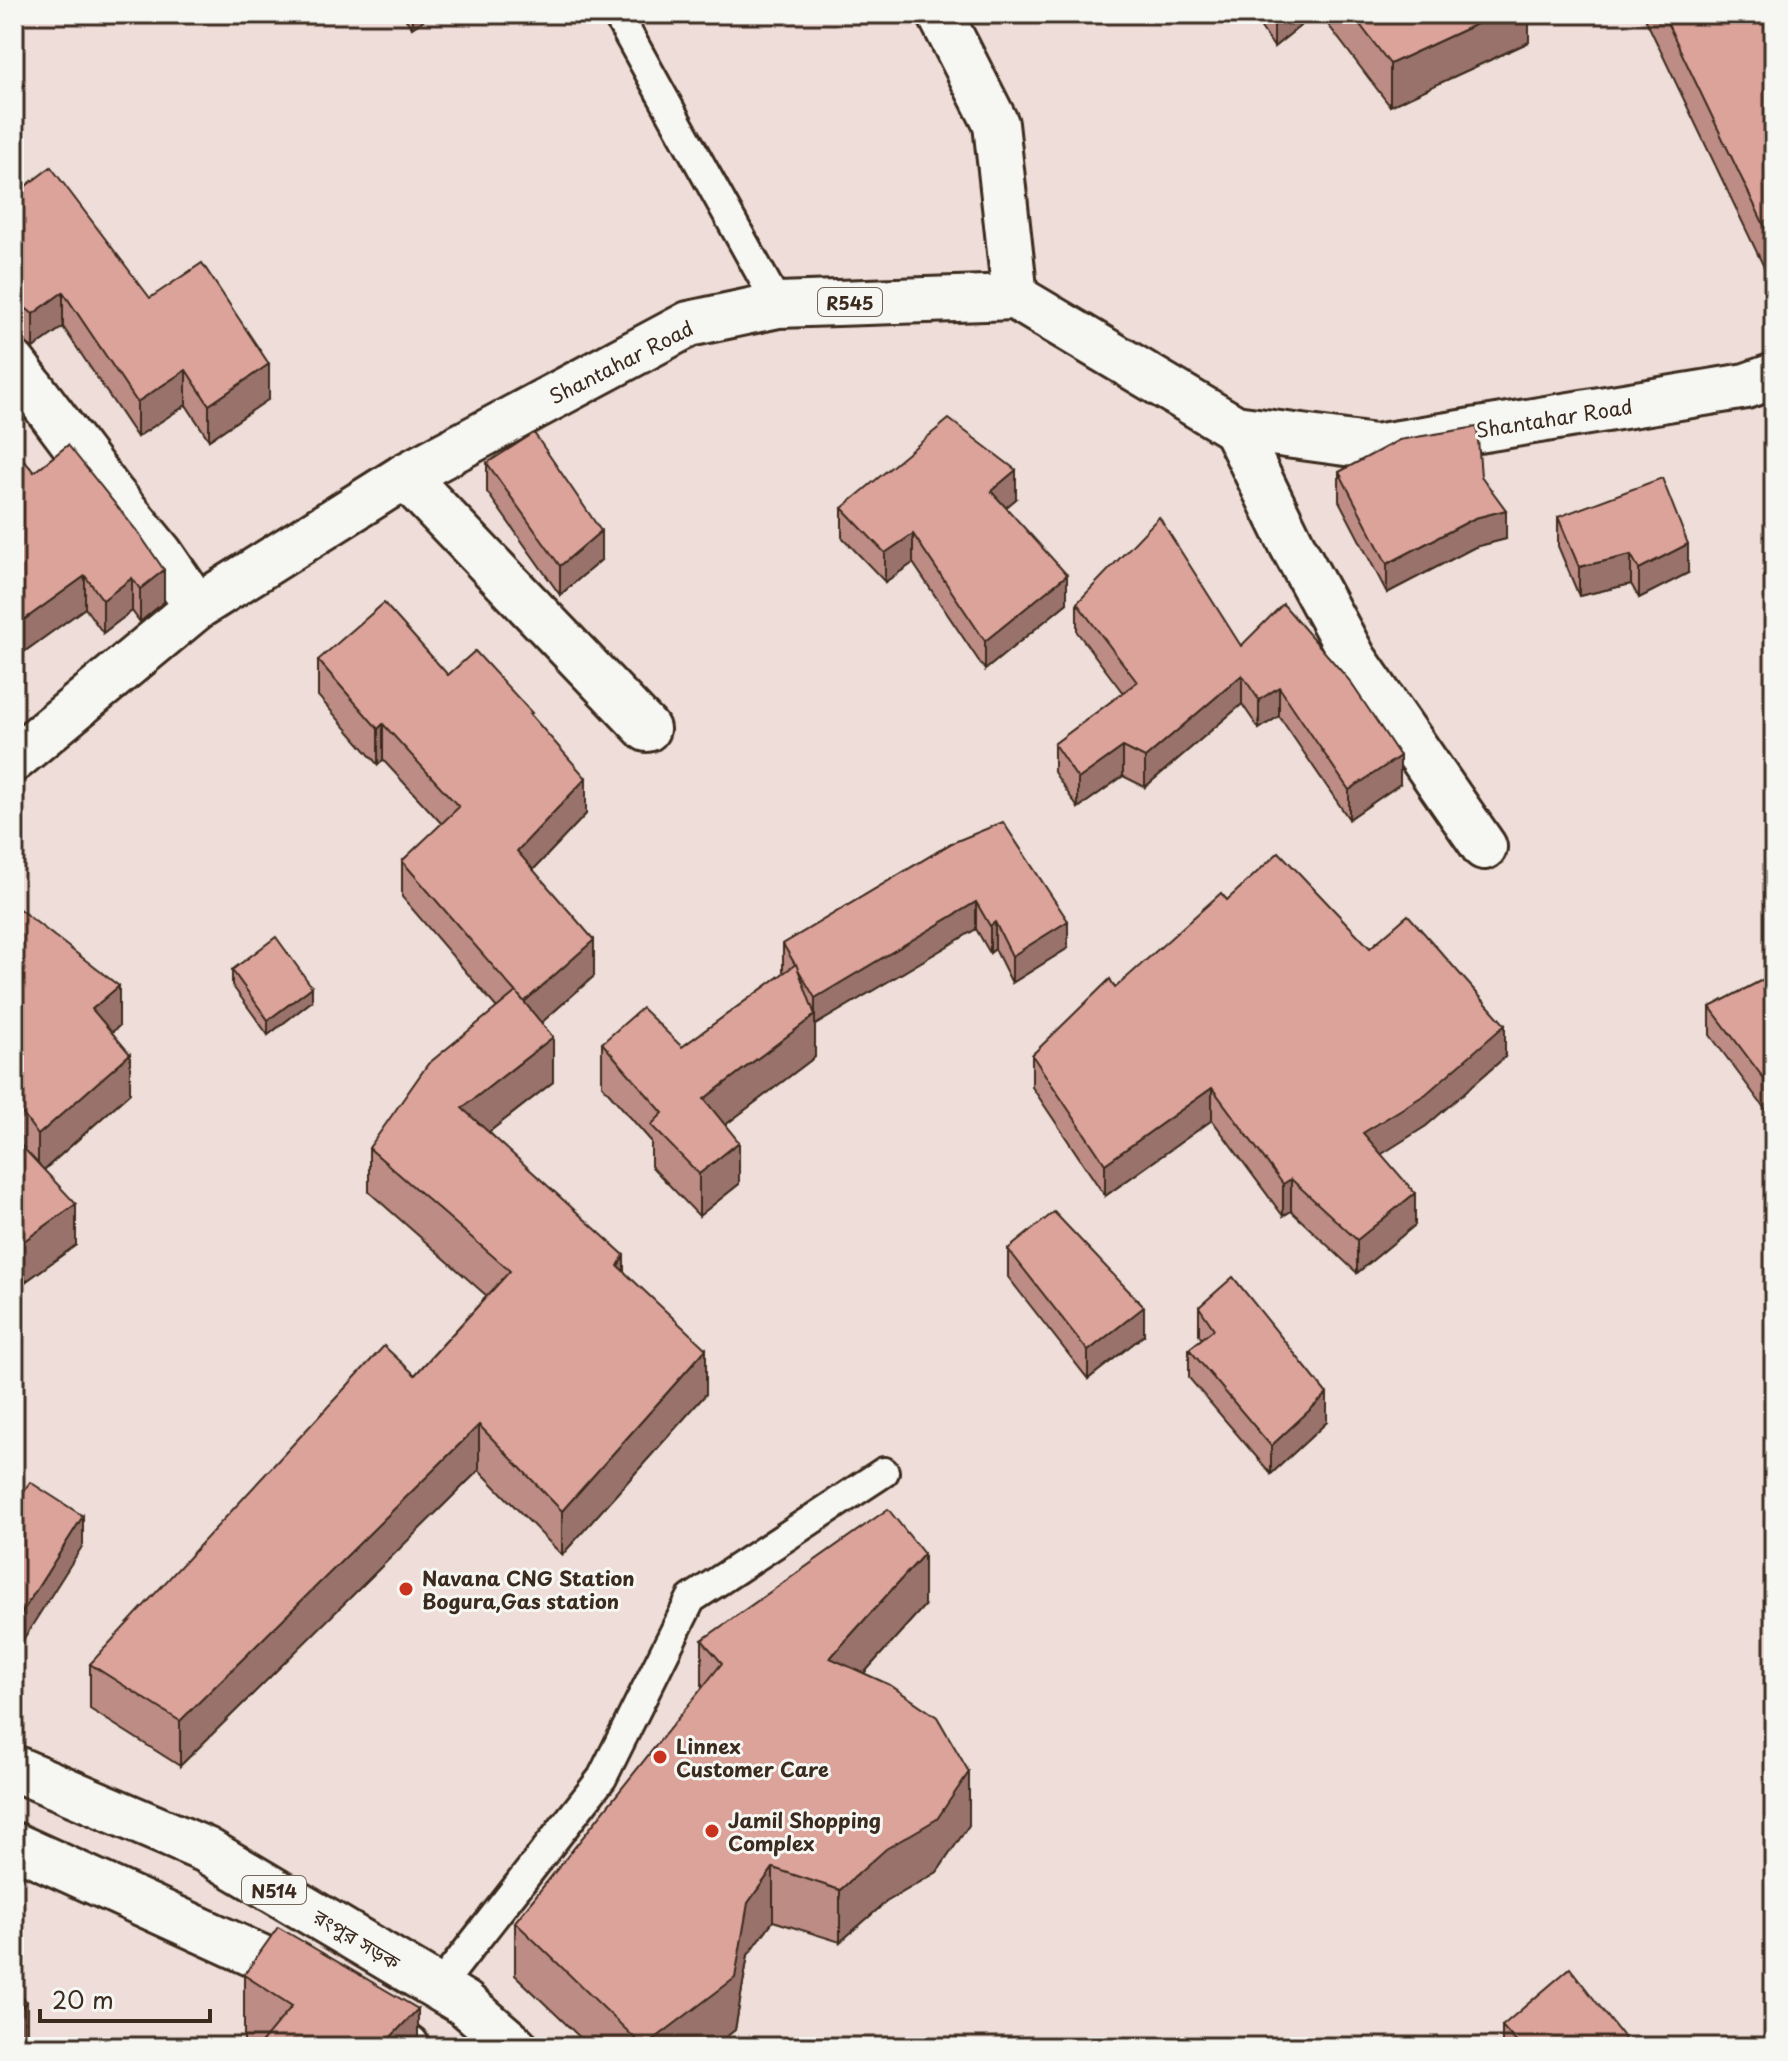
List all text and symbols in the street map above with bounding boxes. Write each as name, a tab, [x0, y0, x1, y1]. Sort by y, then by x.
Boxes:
road number: R545	[818, 288, 882, 316]
street label: Shantahar Road	[544, 313, 698, 411]
street label: Shantahar Road	[1473, 391, 1635, 445]
place label: Navana CNG Station Bogura,Gas station	[422, 1563, 635, 1616]
marker: Navana CNG Station Bogura,Gas station	[397, 1580, 415, 1598]
place label: Linnex Customer Care	[676, 1731, 829, 1784]
marker: Linnex Customer Care	[651, 1748, 669, 1766]
place label: Jamil Shopping Complex	[728, 1805, 881, 1858]
marker: Jamil Shopping Complex	[703, 1822, 721, 1840]
road number: N514	[242, 1876, 306, 1904]
street label: রংপুর সড়ক	[307, 1901, 407, 1977]
scale bar	[40, 1973, 210, 2023]
text: 20 m	[52, 1981, 114, 2017]

